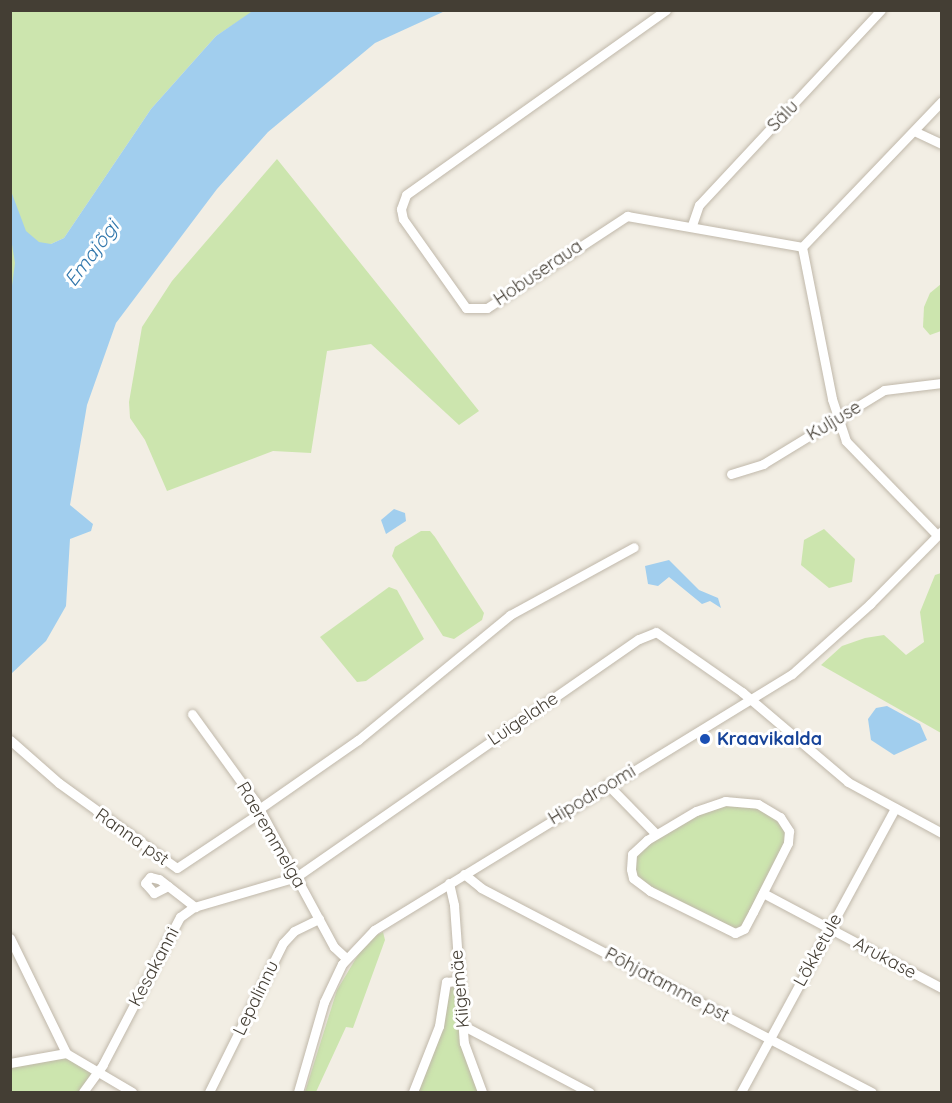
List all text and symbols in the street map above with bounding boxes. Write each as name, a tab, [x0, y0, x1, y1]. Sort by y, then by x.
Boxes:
street label: Sälu	[763, 96, 803, 136]
water label: Emajõgi	[59, 215, 123, 291]
street label: Hobuseraua	[490, 235, 586, 311]
street label: Kuljuse	[803, 396, 865, 446]
street label: Luigelahe	[484, 688, 562, 750]
place label: Kraavikalda	[717, 728, 822, 750]
marker: Kraavikalda	[698, 732, 712, 746]
street label: Hipodroomi	[544, 760, 640, 830]
street label: Raeremmelga	[232, 778, 310, 892]
street label: Ranna pst	[91, 804, 173, 870]
street label: Lõkketule	[789, 910, 847, 990]
street label: Kesakanni	[124, 924, 184, 1010]
street label: Arukase	[850, 933, 920, 983]
street label: Põhjatamme pst	[601, 943, 733, 1027]
street label: Kiigemäe	[446, 949, 474, 1029]
street label: Lepalinnu	[229, 957, 283, 1039]

